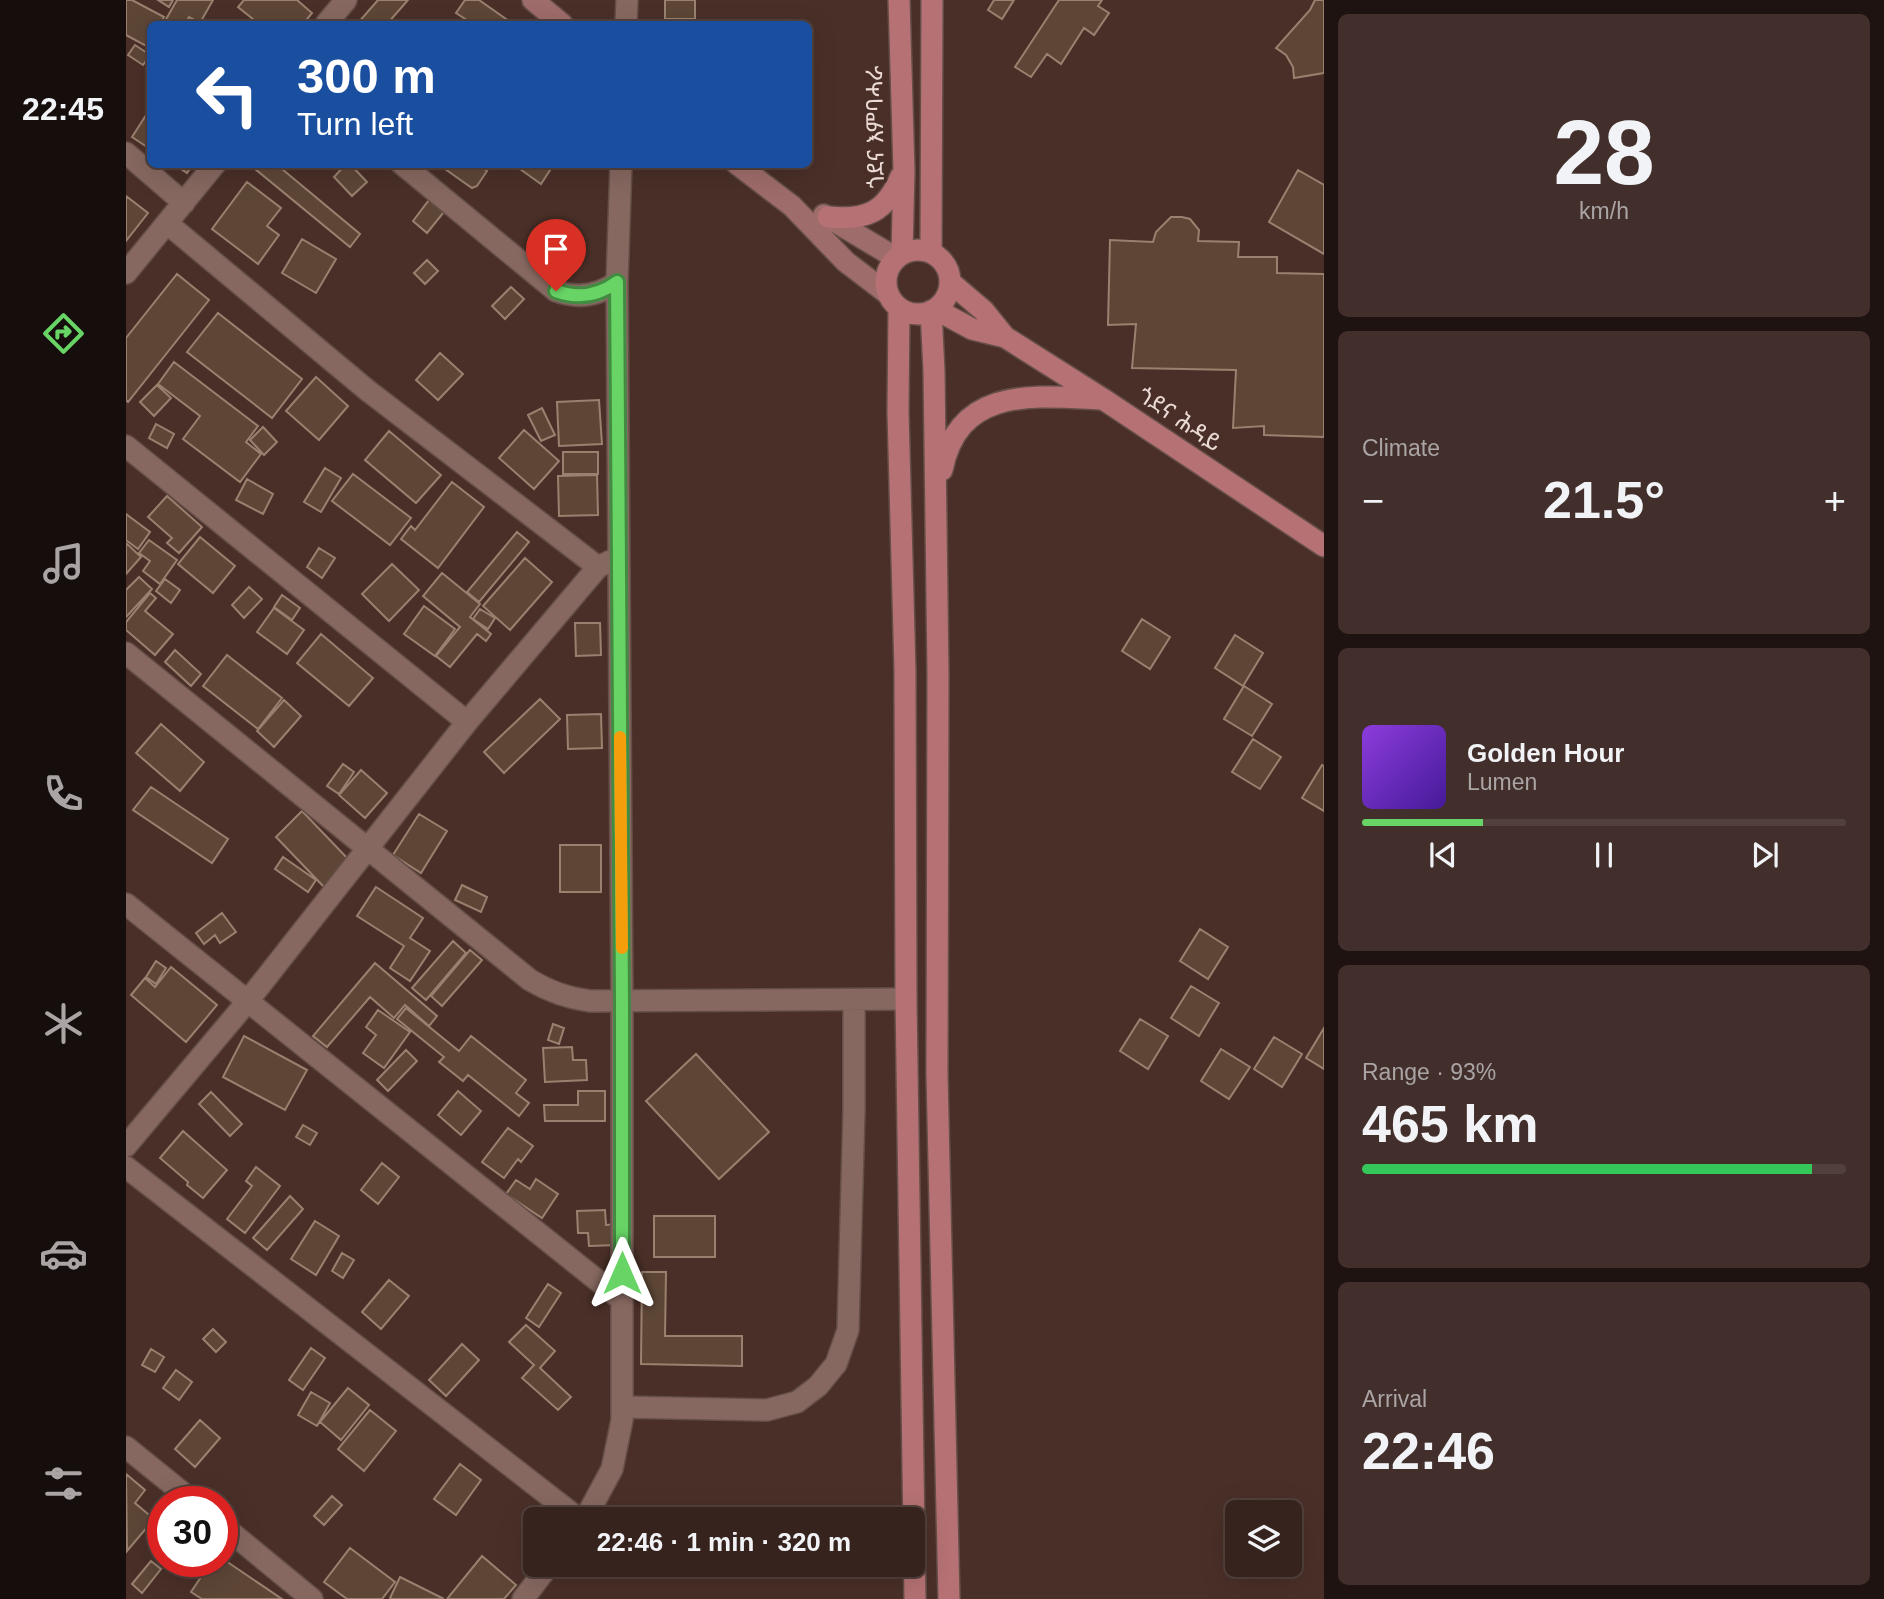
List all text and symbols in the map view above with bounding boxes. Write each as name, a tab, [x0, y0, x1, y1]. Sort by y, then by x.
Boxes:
icon: left	[182, 49, 273, 140]
text: 300 m	[297, 49, 436, 103]
street label: ጎደና እምባሓራ	[861, 65, 889, 189]
text: 22:45	[22, 91, 104, 127]
text: 28	[1553, 102, 1655, 203]
text: Turn left	[297, 106, 413, 142]
text: km/h	[1579, 198, 1629, 224]
pin	[526, 219, 586, 291]
icon: arrive	[537, 230, 575, 268]
icon: directions	[39, 309, 88, 358]
street label: ጎደና ሕዳይ	[1133, 382, 1227, 456]
text: Climate	[1362, 435, 1440, 461]
text: 21.5°	[1543, 471, 1665, 529]
text: −	[1362, 480, 1384, 522]
text: +	[1824, 480, 1846, 522]
icon: music	[39, 539, 88, 588]
text: Golden Hour	[1467, 738, 1624, 768]
icon: phone	[39, 769, 88, 818]
text: Lumen	[1467, 769, 1537, 795]
icon: previous	[1424, 836, 1462, 874]
icon: pause	[1585, 836, 1623, 874]
icon: next	[1746, 836, 1784, 874]
icon: climate	[39, 999, 88, 1048]
text: Range · 93%	[1362, 1059, 1496, 1085]
text: 465 km	[1362, 1095, 1538, 1153]
icon: car	[39, 1229, 88, 1278]
position arrow	[585, 1236, 659, 1310]
text: Arrival	[1362, 1386, 1427, 1412]
text: 22:46	[1362, 1422, 1495, 1480]
icon: filters	[39, 1459, 88, 1508]
speed limit sign: 30	[147, 1486, 238, 1577]
map controls	[1225, 1500, 1302, 1577]
button: layers	[1225, 1500, 1302, 1577]
text: 22:46 · 1 min · 320 m	[597, 1527, 851, 1557]

